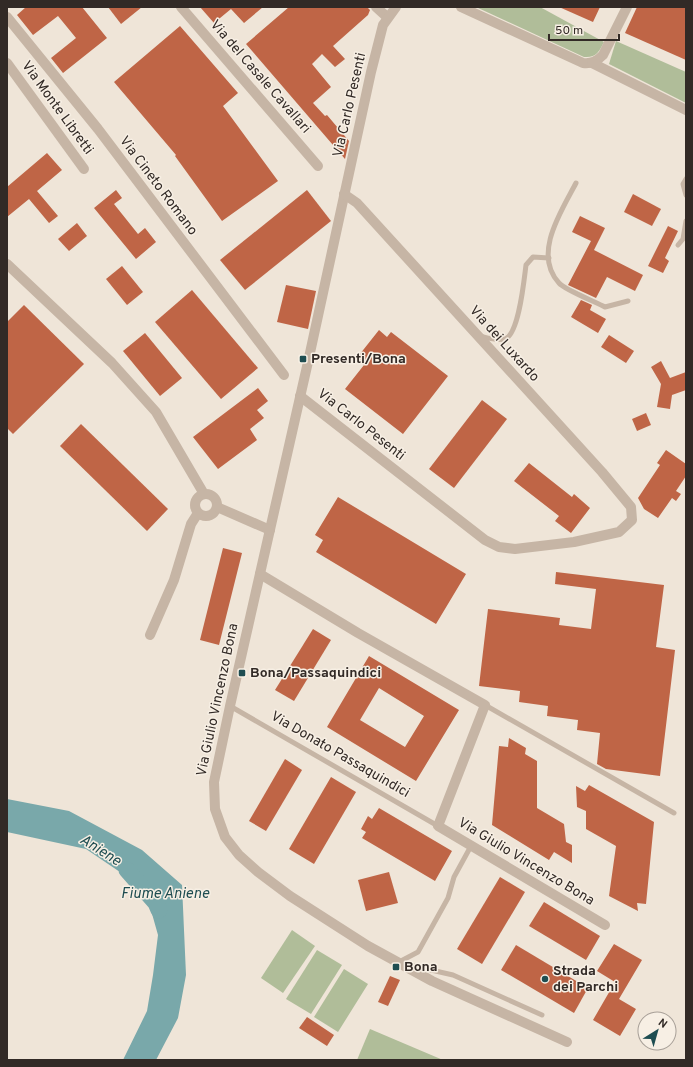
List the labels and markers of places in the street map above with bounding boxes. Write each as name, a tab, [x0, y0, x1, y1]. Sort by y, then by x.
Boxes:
place label: Presenti/Bona	[311, 351, 406, 368]
marker: Presenti/Bona	[298, 354, 308, 364]
place label: Bona/Passaquindici	[250, 665, 381, 682]
marker: Bona/Passaquindici	[237, 668, 247, 678]
place label: Bona	[404, 959, 438, 976]
marker: Bona	[391, 962, 401, 972]
place label: Strada dei Parchi	[553, 963, 618, 996]
marker: Strada dei Parchi	[540, 974, 550, 984]

